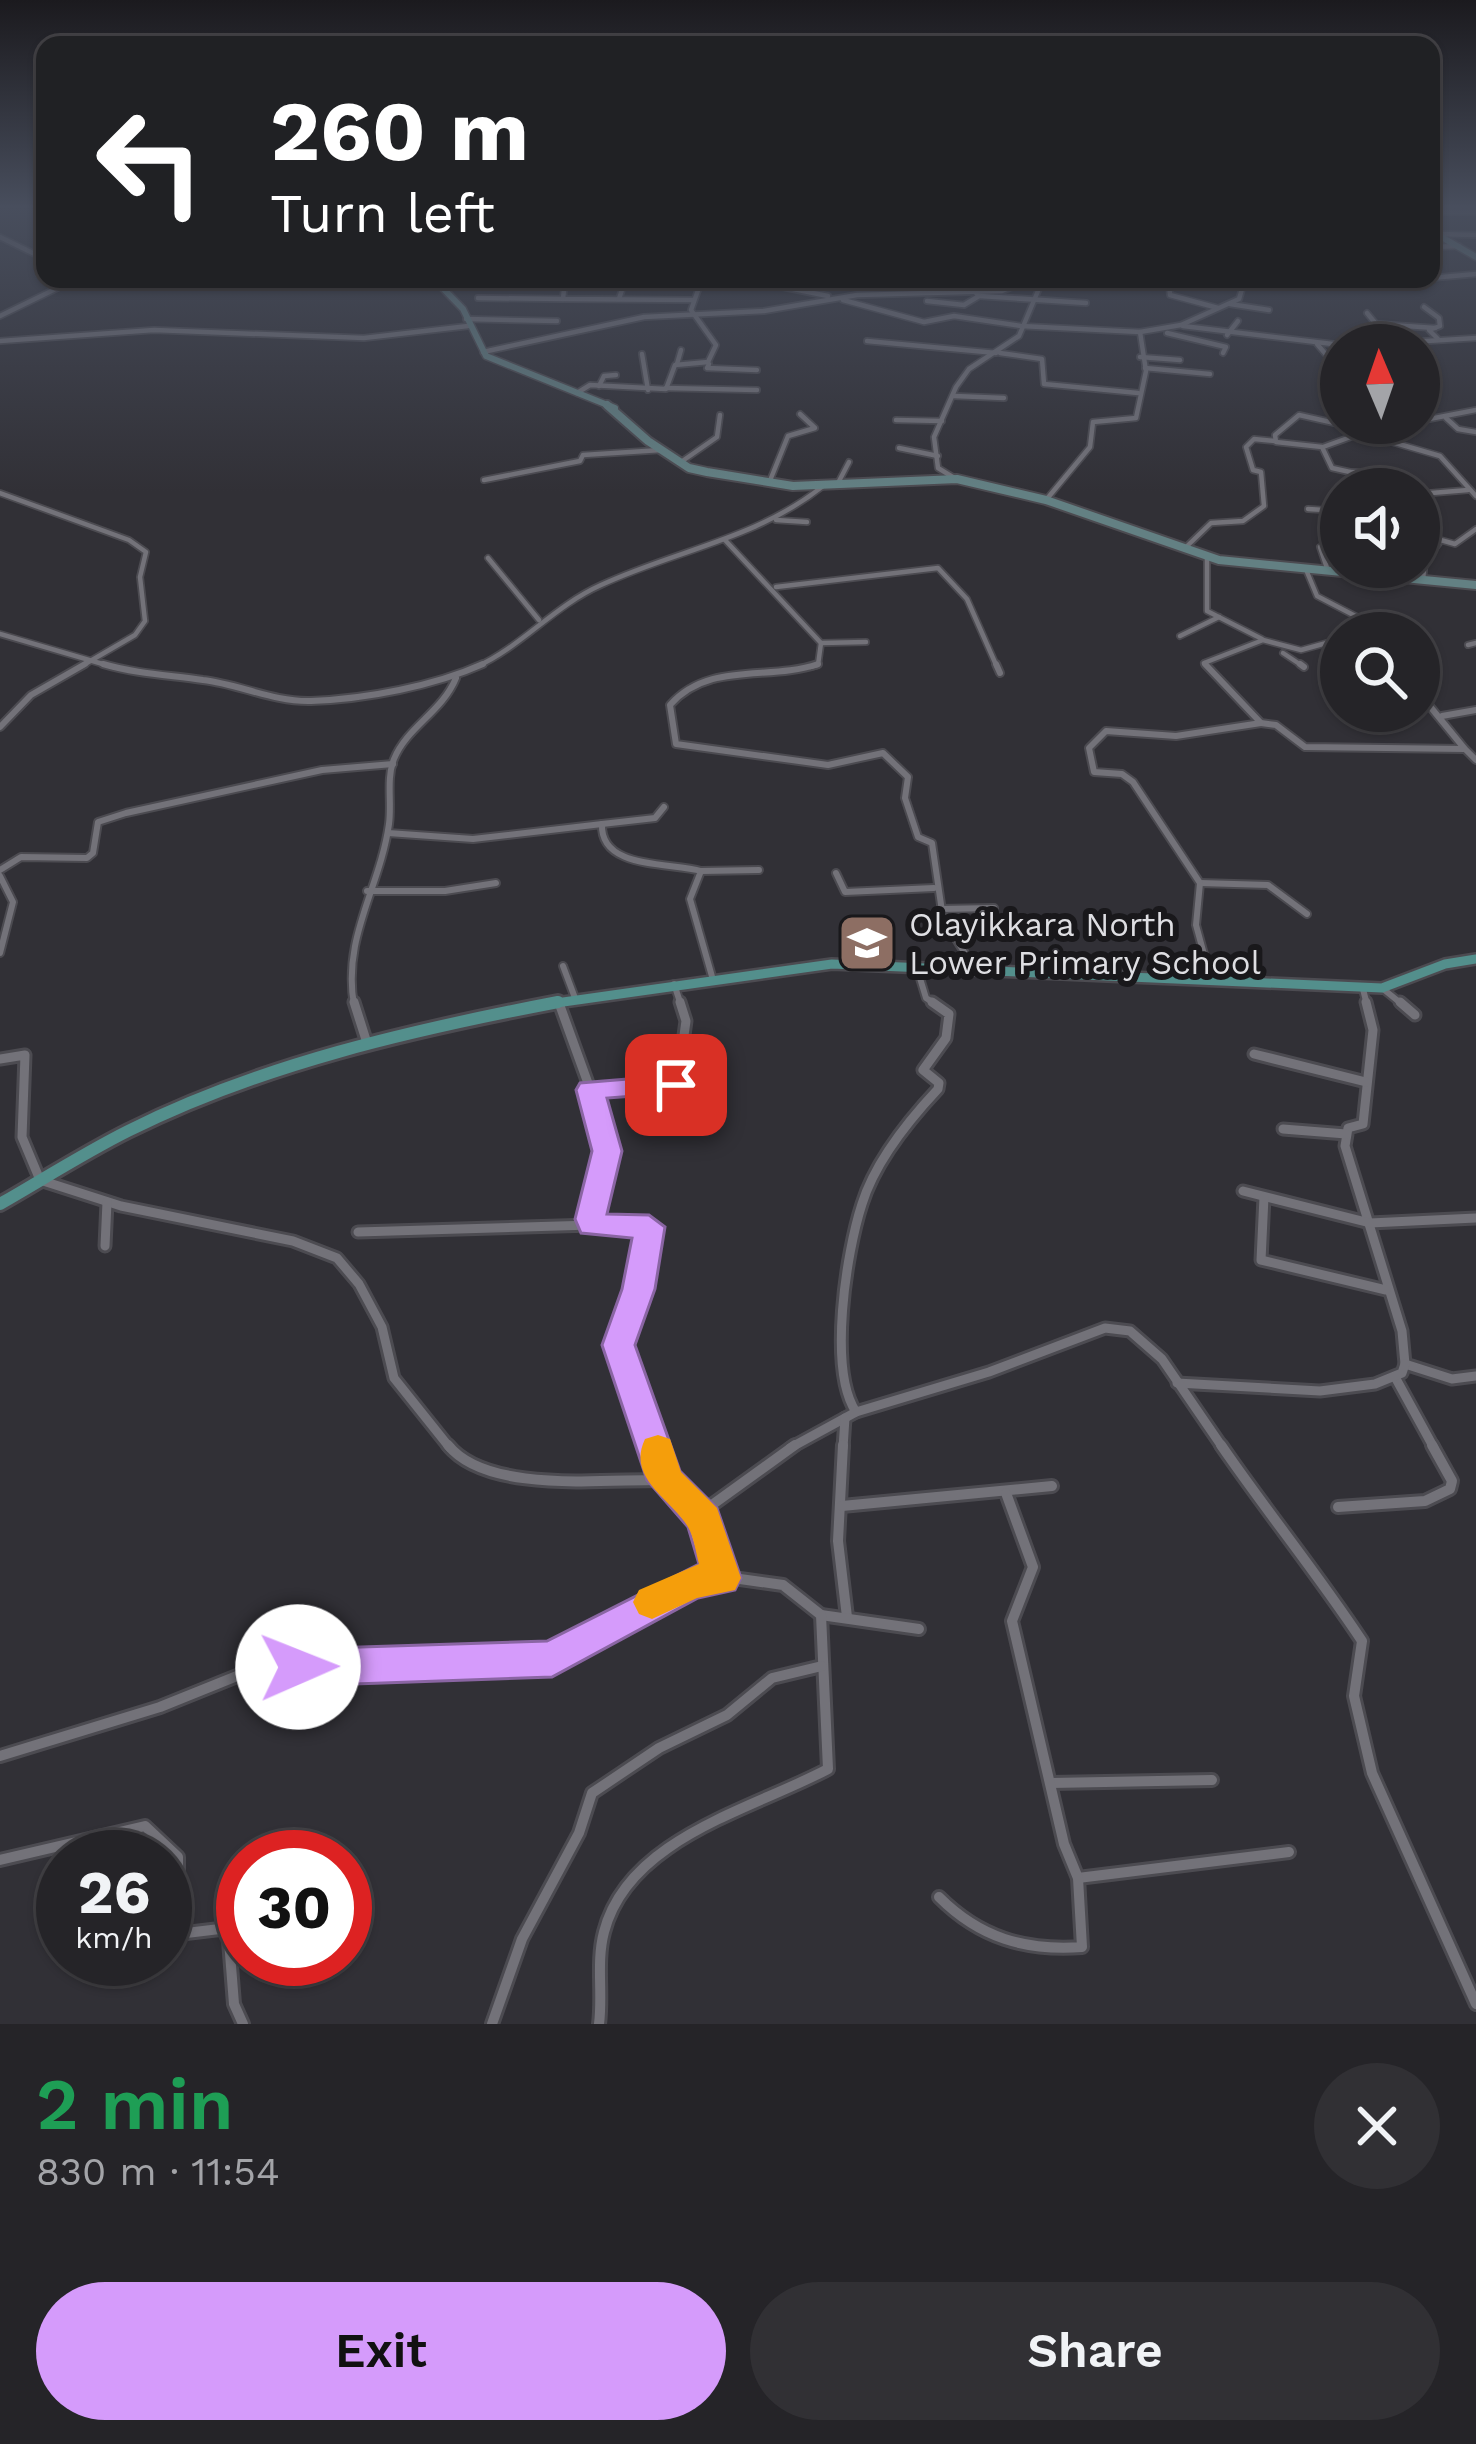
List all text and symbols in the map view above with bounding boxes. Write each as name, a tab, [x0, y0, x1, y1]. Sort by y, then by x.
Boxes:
text: 260 m	[270, 82, 529, 180]
icon: left	[72, 84, 228, 240]
text: Turn left	[270, 182, 495, 245]
north arrow	[1320, 324, 1440, 444]
map controls	[1320, 324, 1440, 732]
button: sound	[1320, 468, 1440, 588]
button: search	[1320, 612, 1440, 732]
place label: Olayikkara North Lower Primary School	[909, 905, 1261, 982]
school or university icon: Olayikkara North Lower Primary School	[836, 912, 898, 974]
pin	[625, 1034, 727, 1136]
icon: arrive	[643, 1052, 709, 1118]
position arrow	[235, 1604, 361, 1730]
speed limit sign: 30	[216, 1830, 372, 1986]
text: 26	[78, 1857, 150, 1928]
text: km/h	[75, 1920, 153, 1955]
text: 2 min	[36, 2062, 234, 2146]
button: close	[1314, 2063, 1440, 2189]
text: 830 m · 11:54	[36, 2149, 280, 2194]
button: Exit	[36, 2282, 726, 2420]
button: Share	[750, 2282, 1440, 2420]

